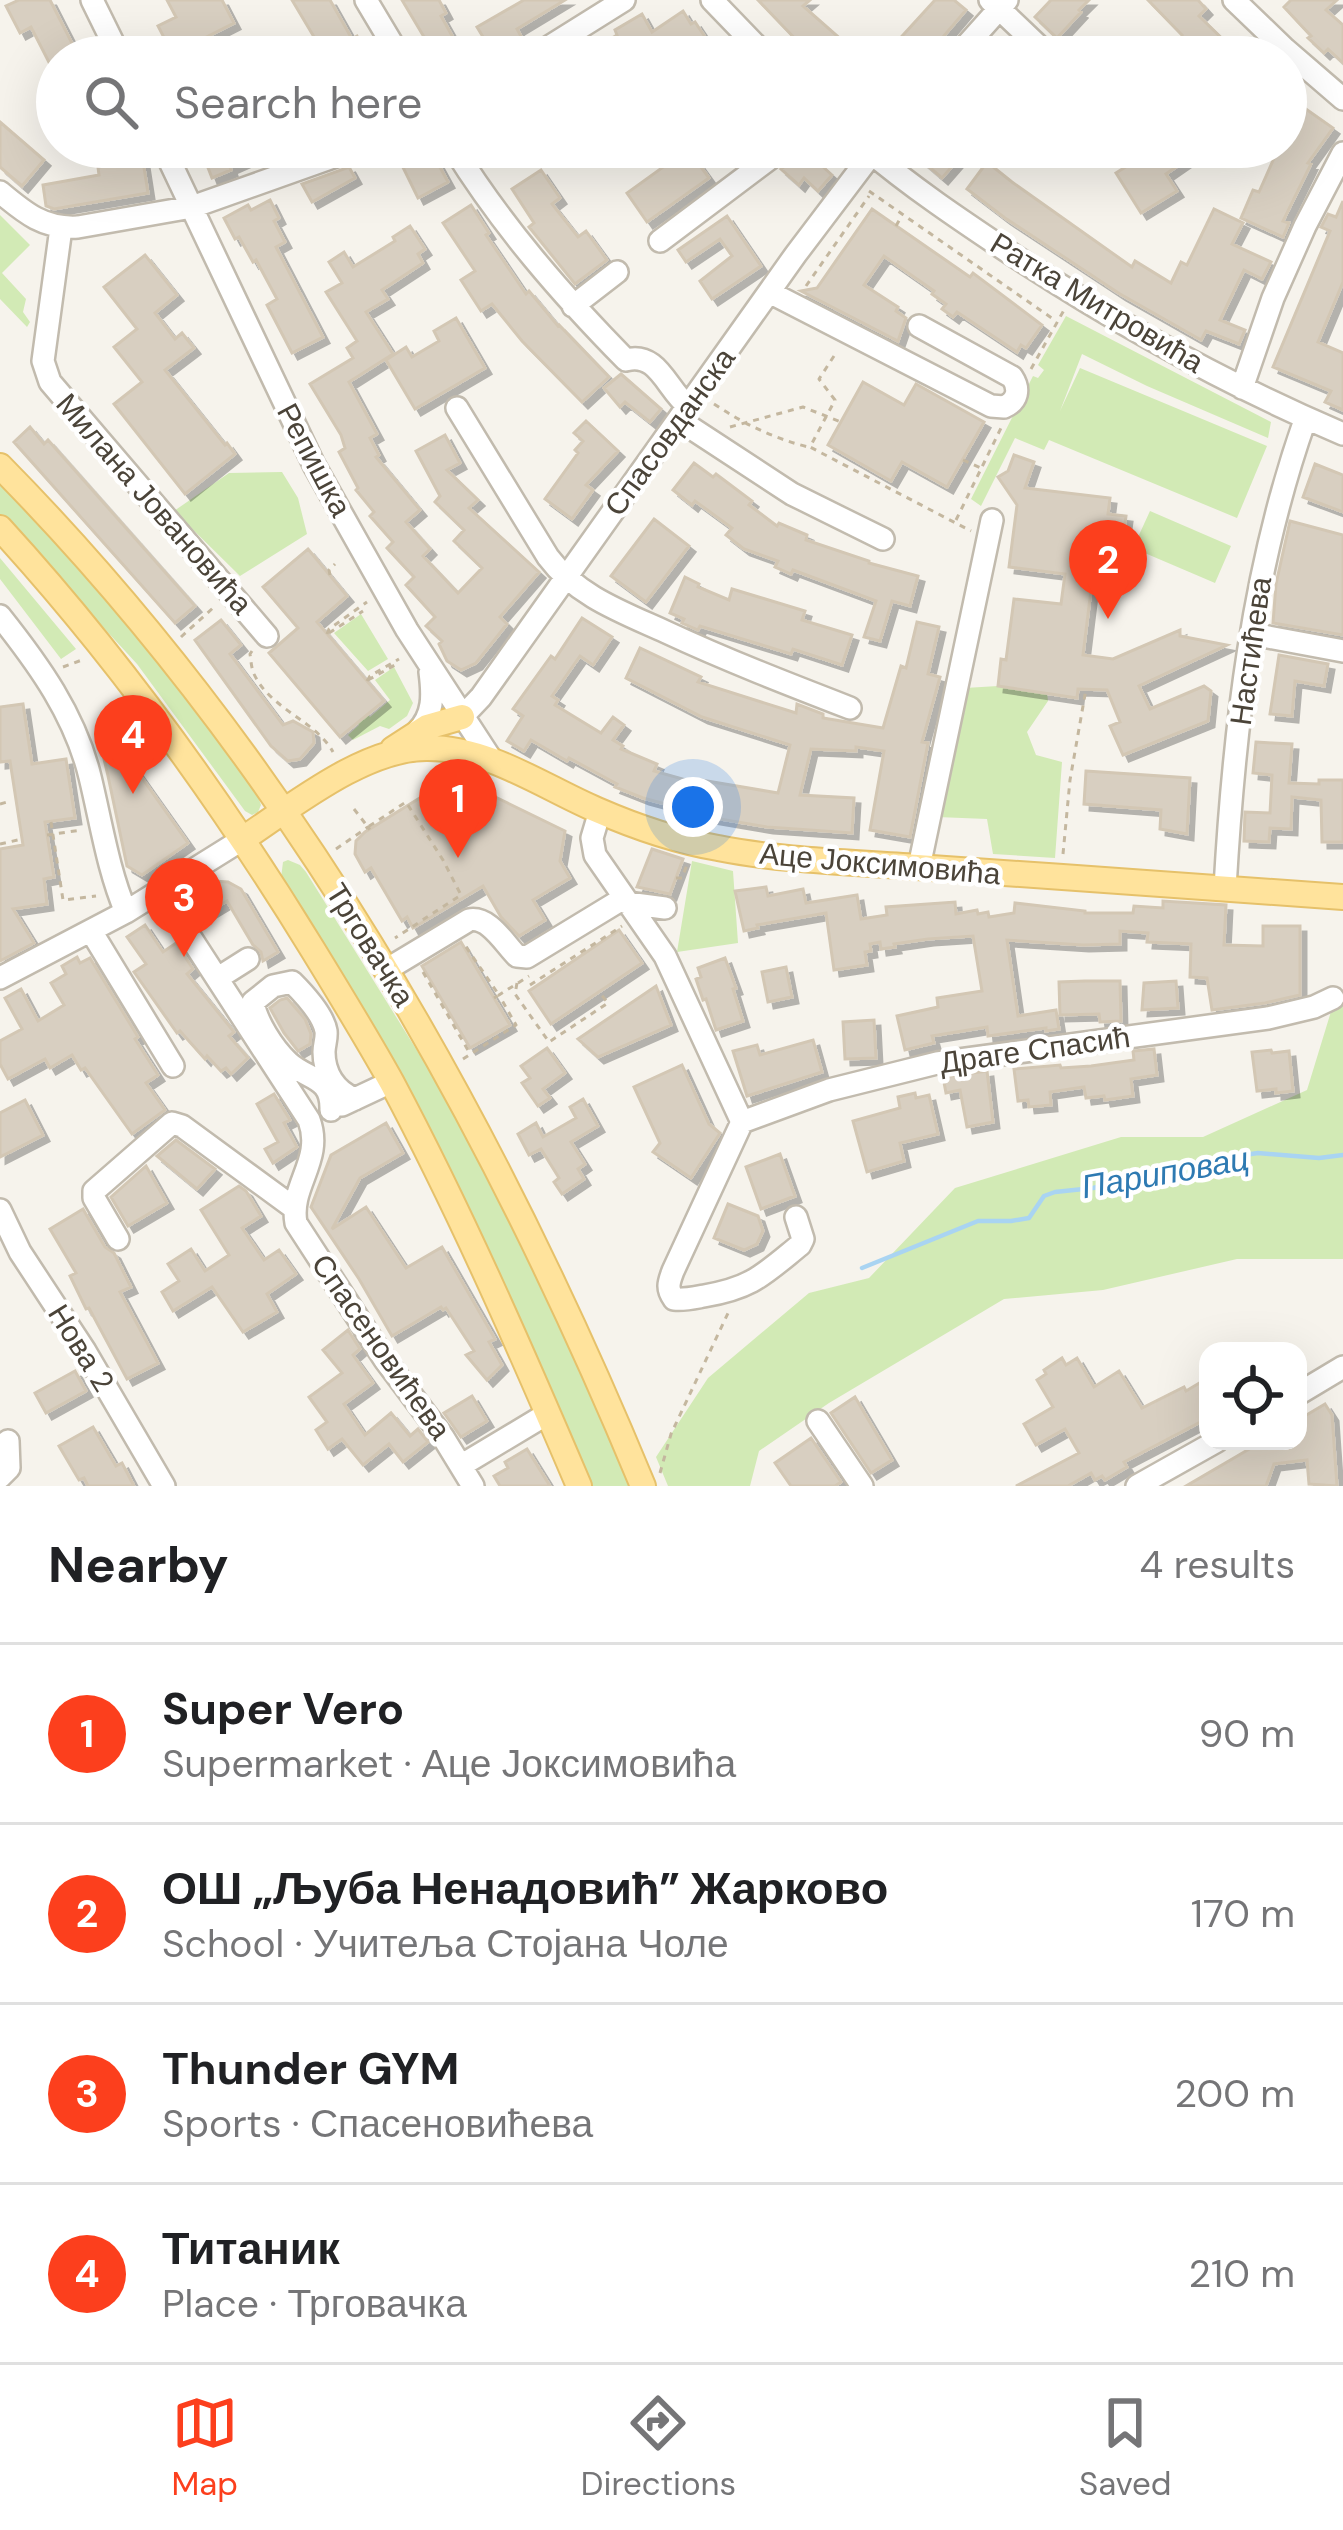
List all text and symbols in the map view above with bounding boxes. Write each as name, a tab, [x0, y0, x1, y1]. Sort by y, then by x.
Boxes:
search box	[36, 36, 1307, 168]
icon: search	[78, 69, 144, 135]
text: Search here	[174, 73, 422, 132]
street label: Ратка Митровића	[983, 223, 1211, 382]
street label: Спасовданска	[595, 340, 744, 523]
street label: Милана Јовановића	[48, 385, 261, 623]
street label: Репишка	[268, 396, 361, 523]
pin: 2	[1069, 520, 1147, 619]
street label: Настићева	[1221, 574, 1280, 728]
pin: 4	[94, 695, 172, 794]
pin: 1	[419, 759, 497, 858]
your location	[663, 777, 723, 837]
street label: Аце Јоксимовића	[758, 834, 1002, 893]
pin: 3	[145, 858, 223, 957]
street label: Трговачка	[317, 876, 424, 1014]
street label: Драге Спасић	[937, 1017, 1133, 1082]
water label: Париповац	[1078, 1137, 1252, 1208]
street label: Спасеновићева	[303, 1246, 460, 1447]
street label: Нова 2	[39, 1297, 123, 1399]
map controls	[1199, 1342, 1307, 1450]
button: locate	[1199, 1342, 1307, 1450]
text: Nearby	[48, 1531, 229, 1598]
text: 4 results	[1140, 1539, 1295, 1590]
text: Super Vero	[162, 1679, 404, 1738]
text: 1	[80, 1708, 94, 1759]
text: 90 m	[1199, 1708, 1295, 1759]
text: Supermarket · Аце Јоксимовића	[162, 1738, 736, 1789]
text: ОШ „Љуба Ненадовић” Жарково	[162, 1859, 888, 1918]
text: 2	[76, 1888, 98, 1939]
text: 170 m	[1191, 1888, 1295, 1939]
text: School · Учитеља Стојана Чоле	[162, 1918, 729, 1969]
text: Thunder GYM	[162, 2039, 459, 2098]
text: 3	[75, 2068, 99, 2119]
text: 200 m	[1174, 2068, 1295, 2119]
text: Sports · Спасеновићева	[162, 2098, 593, 2149]
text: Титаник	[162, 2219, 340, 2278]
text: 4	[74, 2248, 100, 2299]
text: 210 m	[1189, 2248, 1295, 2299]
text: Place · Трговачка	[162, 2278, 467, 2329]
tab: Map	[171, 2390, 238, 2505]
tab: Directions	[581, 2390, 736, 2505]
tab: Saved	[1079, 2390, 1172, 2505]

